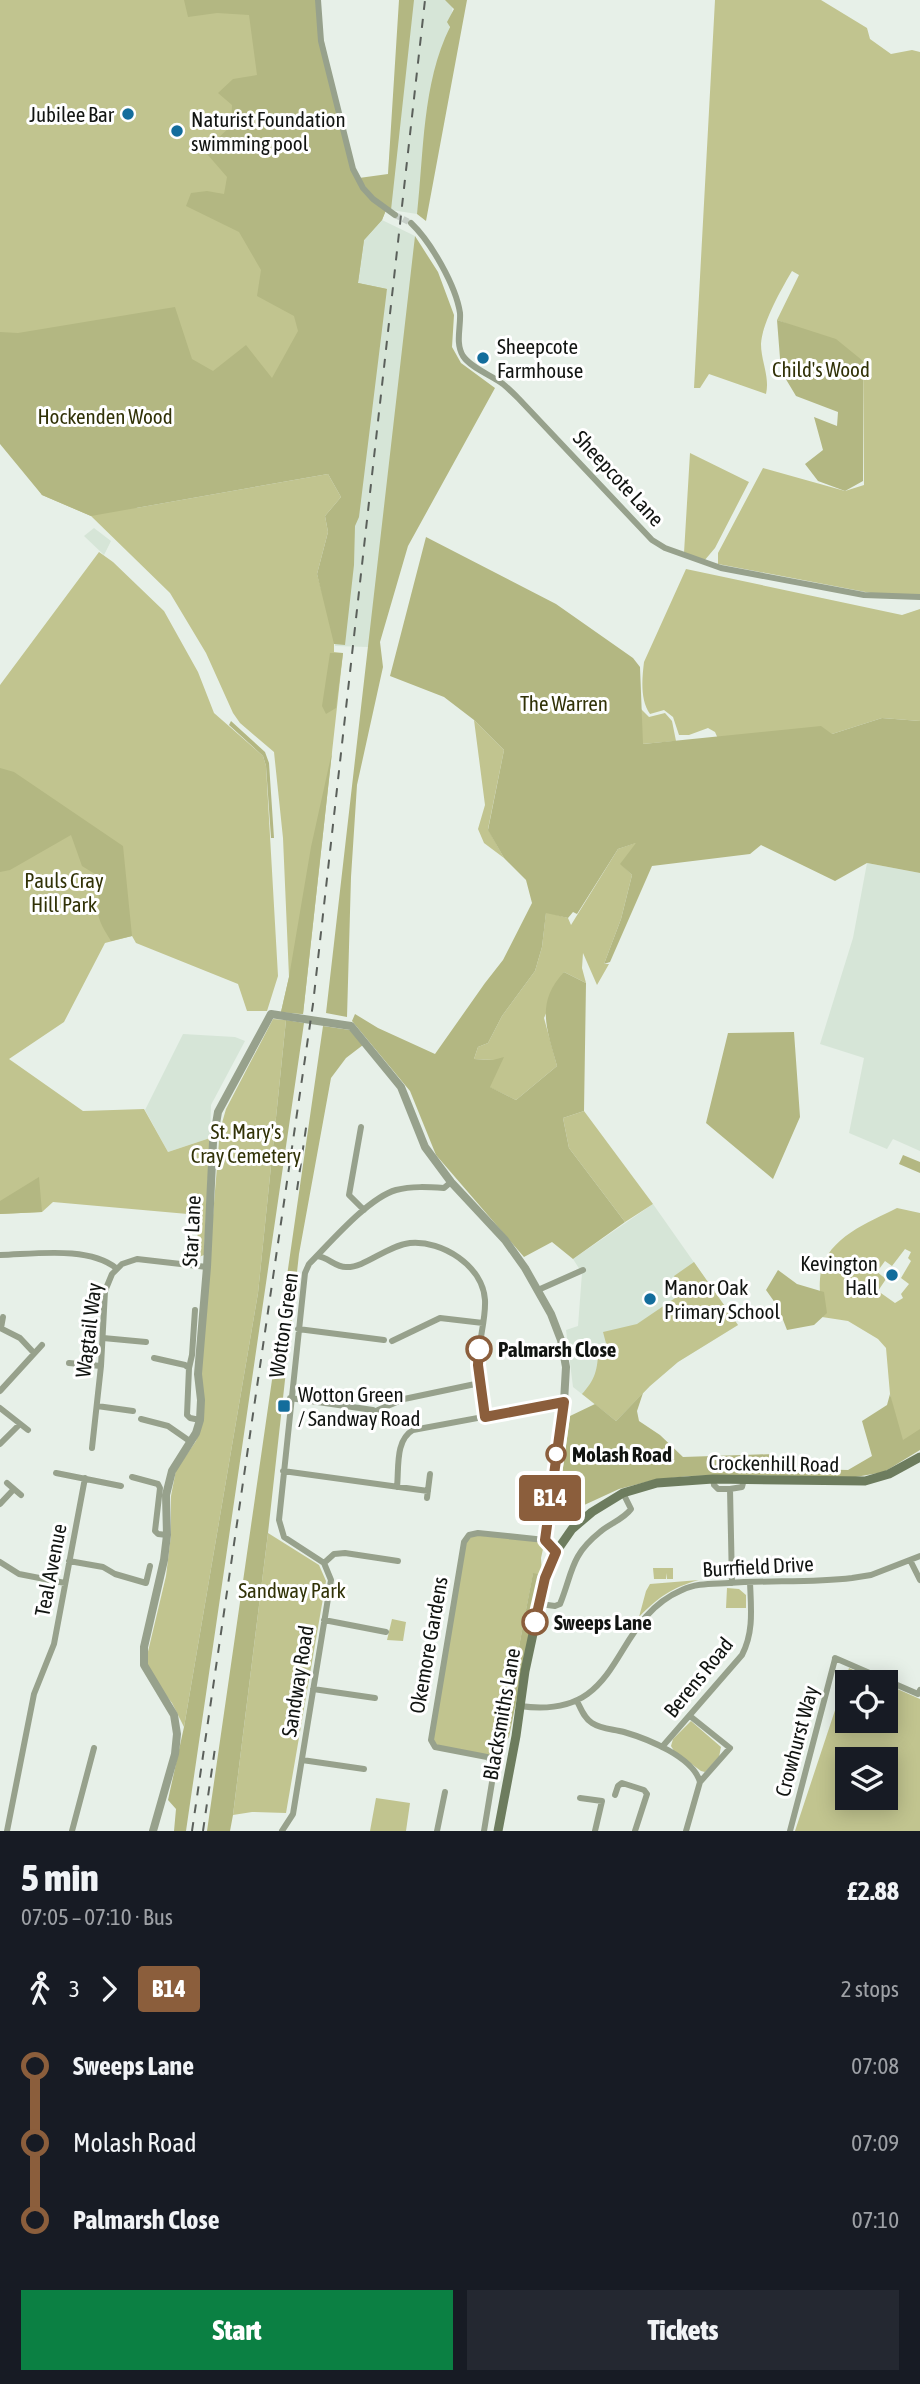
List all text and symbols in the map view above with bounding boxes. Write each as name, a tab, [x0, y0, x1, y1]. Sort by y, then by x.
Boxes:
place label: Jubilee Bar	[29, 102, 115, 126]
marker: Jubilee Bar	[120, 106, 136, 122]
place label: Naturist Foundation swimming pool	[191, 107, 346, 155]
marker: Naturist Foundation swimming pool	[169, 123, 185, 139]
place label: Sheepcote Farmhouse	[497, 334, 583, 382]
marker: Sheepcote Farmhouse	[475, 350, 491, 366]
park label: Child's Wood	[772, 357, 870, 381]
park label: Hockenden Wood	[37, 404, 173, 428]
street label: Sheepcote Lane	[569, 425, 669, 531]
park label: The Warren	[520, 691, 608, 715]
park label: Pauls Cray Hill Park	[24, 868, 104, 916]
park label: St. Mary's Cray Cemetery	[191, 1119, 302, 1167]
street label: Star Lane	[177, 1195, 205, 1267]
place label: Kevington Hall	[800, 1251, 878, 1299]
marker: Kevington Hall	[884, 1267, 900, 1283]
street label: Wotton Green	[264, 1271, 302, 1379]
place label: Manor Oak Primary School	[664, 1275, 780, 1323]
street label: Wagtail Way	[70, 1281, 106, 1379]
marker: Manor Oak Primary School	[642, 1291, 658, 1307]
marker: Palmarsh Close	[466, 1336, 492, 1362]
place label: Palmarsh Close	[498, 1337, 616, 1361]
place label: Wotton Green / Sandway Road	[298, 1382, 420, 1430]
marker: Wotton Green / Sandway Road	[276, 1398, 292, 1414]
place label: Molash Road	[572, 1442, 672, 1466]
marker: Molash Road	[546, 1444, 566, 1464]
street label: Crockenhill Road	[708, 1450, 840, 1476]
line badge: B14	[510, 1475, 590, 1521]
text: B14	[533, 1484, 567, 1511]
street label: Teal Avenue	[29, 1522, 71, 1618]
street label: Burrfield Drive	[702, 1551, 814, 1581]
street label: Okemore Gardens	[404, 1575, 452, 1715]
park label: Sandway Park	[238, 1578, 346, 1602]
marker: Sweeps Lane	[522, 1609, 548, 1635]
place label: Sweeps Lane	[554, 1610, 652, 1634]
street label: Sandway Road	[276, 1624, 318, 1738]
street label: Berens Road	[659, 1632, 737, 1722]
street label: Blacksmiths Lane	[478, 1646, 524, 1782]
map controls	[835, 1670, 898, 1810]
button: locate	[835, 1670, 898, 1733]
street label: Crowhurst Way	[770, 1683, 822, 1799]
button: layers	[835, 1747, 898, 1810]
text: 5 min	[21, 1856, 99, 1899]
text: £2.88	[847, 1876, 899, 1906]
text: 07:05 – 07:10 · Bus	[21, 1904, 173, 1930]
icon: walk	[21, 1970, 59, 2008]
icon: forward	[90, 1970, 128, 2008]
text: B14	[152, 1975, 186, 2002]
text: 3	[69, 1976, 80, 2002]
text: 2 stops	[841, 1976, 899, 2002]
text: Sweeps Lane	[73, 2051, 194, 2081]
text: 07:08	[851, 2053, 899, 2079]
text: Molash Road	[73, 2128, 197, 2158]
text: 07:09	[851, 2130, 899, 2156]
text: Palmarsh Close	[73, 2205, 220, 2235]
text: 07:10	[852, 2207, 899, 2233]
button: Start	[21, 2290, 453, 2370]
button: Tickets	[467, 2290, 899, 2370]

